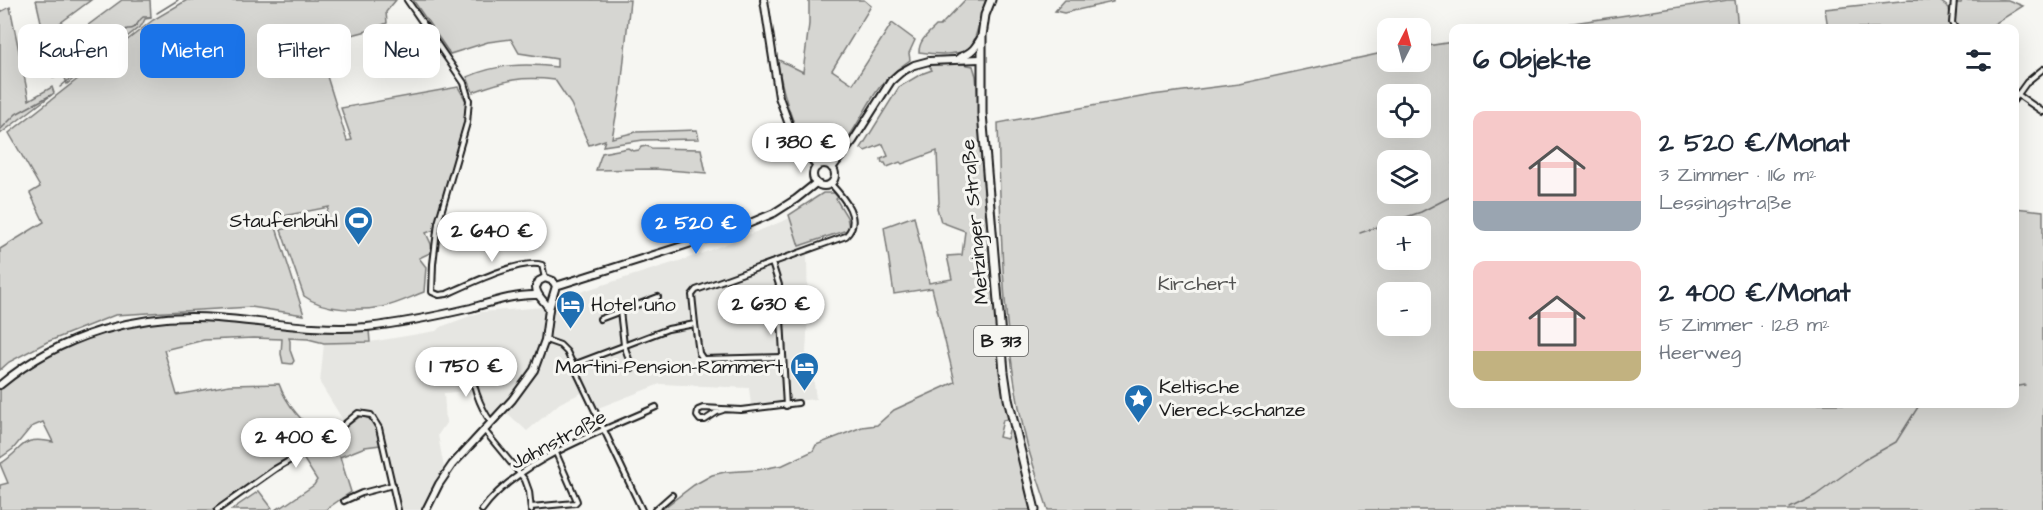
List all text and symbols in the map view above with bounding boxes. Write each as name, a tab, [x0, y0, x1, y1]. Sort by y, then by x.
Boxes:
north arrow	[1377, 18, 1431, 72]
map controls	[1377, 18, 1431, 336]
chip: Kaufen	[18, 24, 128, 78]
chip: Mieten	[140, 24, 245, 78]
chip: Filter	[257, 24, 351, 78]
chip: Neu	[363, 24, 440, 78]
text: 6 Objekte	[1473, 42, 1591, 78]
icon: filters	[1962, 44, 1995, 77]
button: locate	[1377, 84, 1431, 138]
pin: 1 380 €	[746, 123, 856, 174]
text: 2 520 €/Monat	[1659, 125, 1850, 161]
text: 1 380 €	[766, 128, 836, 156]
icon: home	[1521, 135, 1593, 207]
street label: Metzinger Straße	[954, 138, 997, 306]
button: layers	[1377, 150, 1431, 204]
text: 3 Zimmer · 116 m²	[1659, 161, 1816, 189]
text: Lessingstraße	[1659, 189, 1791, 217]
sports icon: Staufenbühl	[343, 204, 375, 246]
pin: 2 520 €	[641, 204, 751, 255]
place label: Staufenbühl	[230, 207, 338, 235]
text: 2 520 €	[655, 209, 737, 237]
pin: 2 640 €	[437, 212, 547, 263]
button: +	[1377, 216, 1431, 270]
text: 2 640 €	[451, 217, 533, 245]
park label: Kirchert	[1158, 270, 1236, 298]
text: 2 400 €/Monat	[1659, 275, 1851, 311]
button: −	[1377, 282, 1431, 336]
pin: 2 630 €	[716, 285, 826, 336]
icon: home	[1521, 285, 1593, 357]
hotel icon: Hotel uno	[554, 288, 586, 330]
text: 2 630 €	[732, 290, 810, 318]
place label: Hotel uno	[591, 291, 676, 319]
text: 5 Zimmer · 128 m²	[1659, 311, 1830, 339]
road number: B 313	[974, 326, 1028, 356]
text: Heerweg	[1659, 339, 1741, 367]
pin: 1 750 €	[411, 347, 521, 398]
hotel icon: Martini-Pension-Rammert	[788, 350, 820, 392]
text: 1 750 €	[429, 352, 503, 380]
place label: Martini-Pension-Rammert	[555, 353, 783, 381]
place label: Keltische Viereckschanze	[1159, 373, 1306, 424]
place icon: Keltische Viereckschanze	[1122, 382, 1154, 424]
street label: Jahnstraße	[506, 403, 612, 477]
pin: 2 400 €	[241, 418, 351, 469]
text: 2 400 €	[255, 423, 337, 451]

